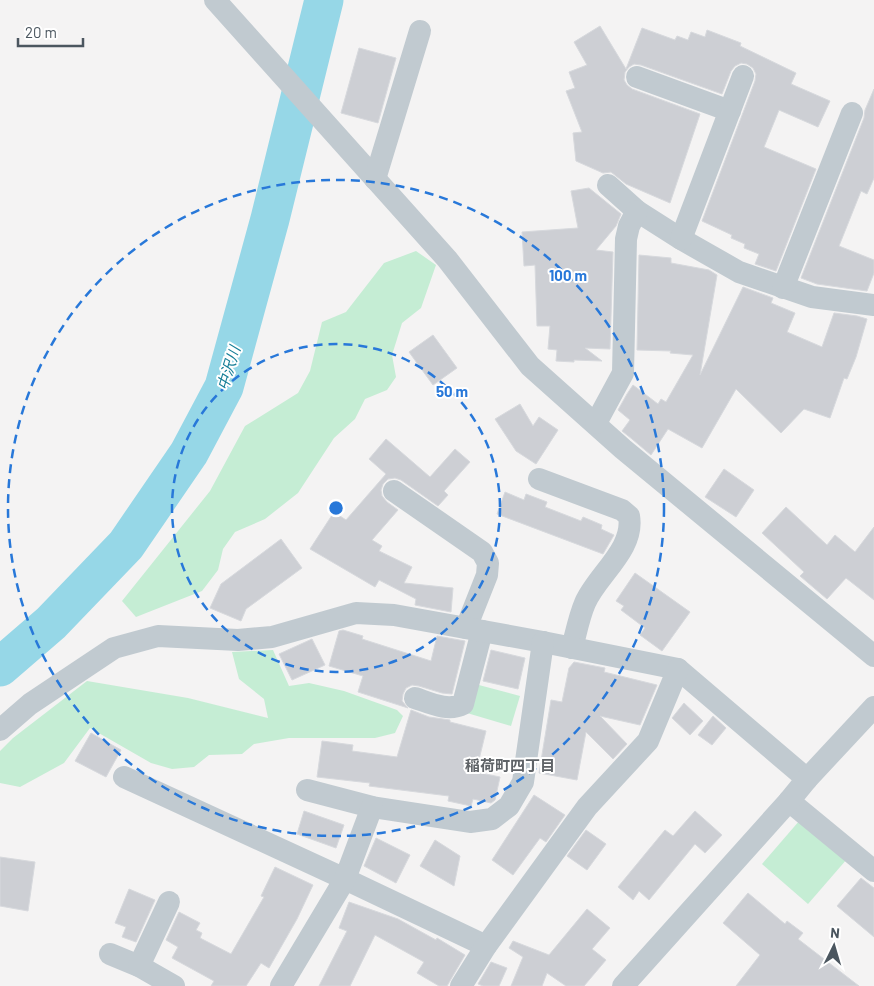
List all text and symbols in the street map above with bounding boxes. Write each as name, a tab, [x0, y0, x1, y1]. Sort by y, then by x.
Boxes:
scale bar	[18, 15, 82, 47]
text: 20 m	[25, 23, 57, 41]
text: 100 m	[549, 266, 587, 284]
water label: 中沢川	[213, 342, 244, 392]
text: 50 m	[436, 382, 468, 400]
centre of rings	[327, 499, 345, 517]
district label: 稲荷町四丁目	[465, 756, 555, 774]
north arrow	[809, 921, 859, 971]
text: N	[830, 924, 841, 941]

